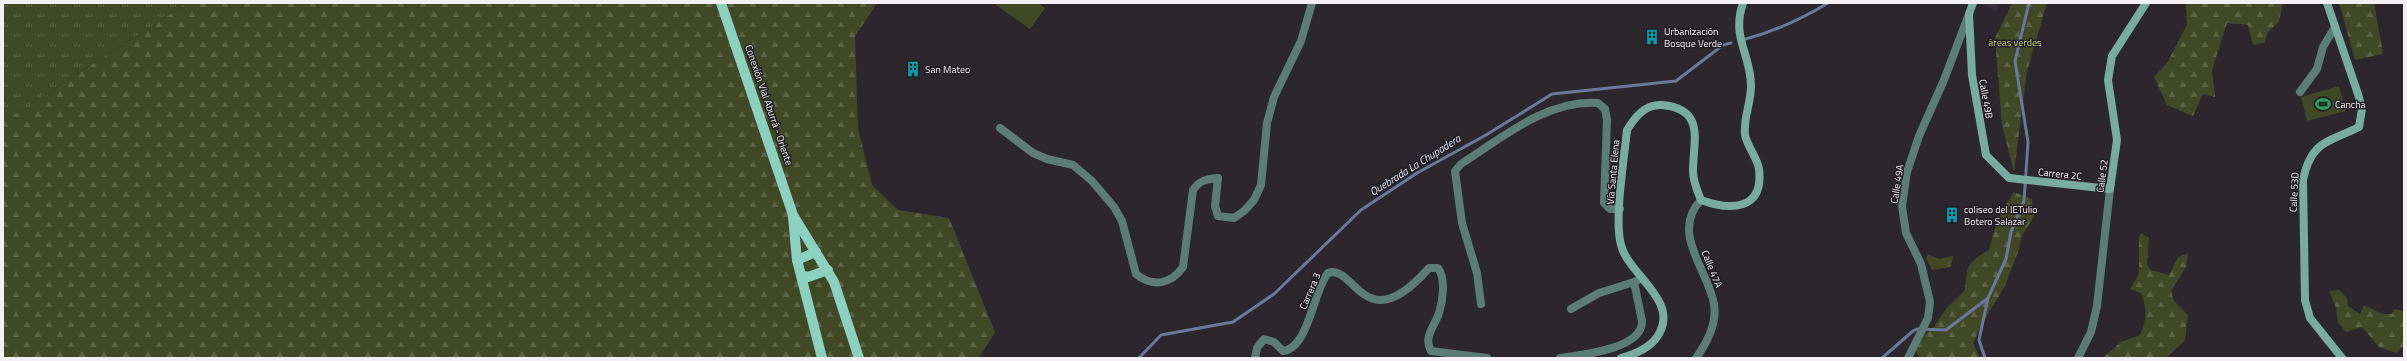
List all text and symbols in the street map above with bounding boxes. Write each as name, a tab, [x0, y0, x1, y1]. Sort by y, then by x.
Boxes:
place label: Urbanización Bosque Verde	[1664, 24, 1722, 51]
building icon: Urbanización Bosque Verde	[1643, 28, 1661, 46]
park label: áreas verdes	[1988, 35, 2042, 50]
street label: Conexión Vial Aburrá - Oriente	[741, 43, 797, 167]
building icon: San Mateo	[904, 60, 922, 78]
place label: San Mateo	[925, 62, 970, 77]
street label: Calle 49B	[1975, 78, 1997, 120]
sports icon: Cancha	[2314, 95, 2332, 113]
place label: Cancha	[2335, 97, 2366, 112]
water label: Quebrada La Chupadera	[1366, 130, 1464, 200]
street label: Vía Santa Elena	[1603, 139, 1623, 205]
street label: Calle 52	[2092, 158, 2112, 194]
street label: Calle 49A	[1887, 163, 1908, 205]
street label: Carrera 2C	[2037, 164, 2083, 184]
street label: Calle 53D	[2285, 172, 2303, 212]
place label: coliseo del IETulio Botero Salazar	[1964, 202, 2038, 229]
building icon: coliseo del IETulio Botero Salazar	[1943, 206, 1961, 224]
street label: Calle 47A	[1698, 248, 1726, 290]
street label: Carrera 3	[1296, 270, 1324, 312]

